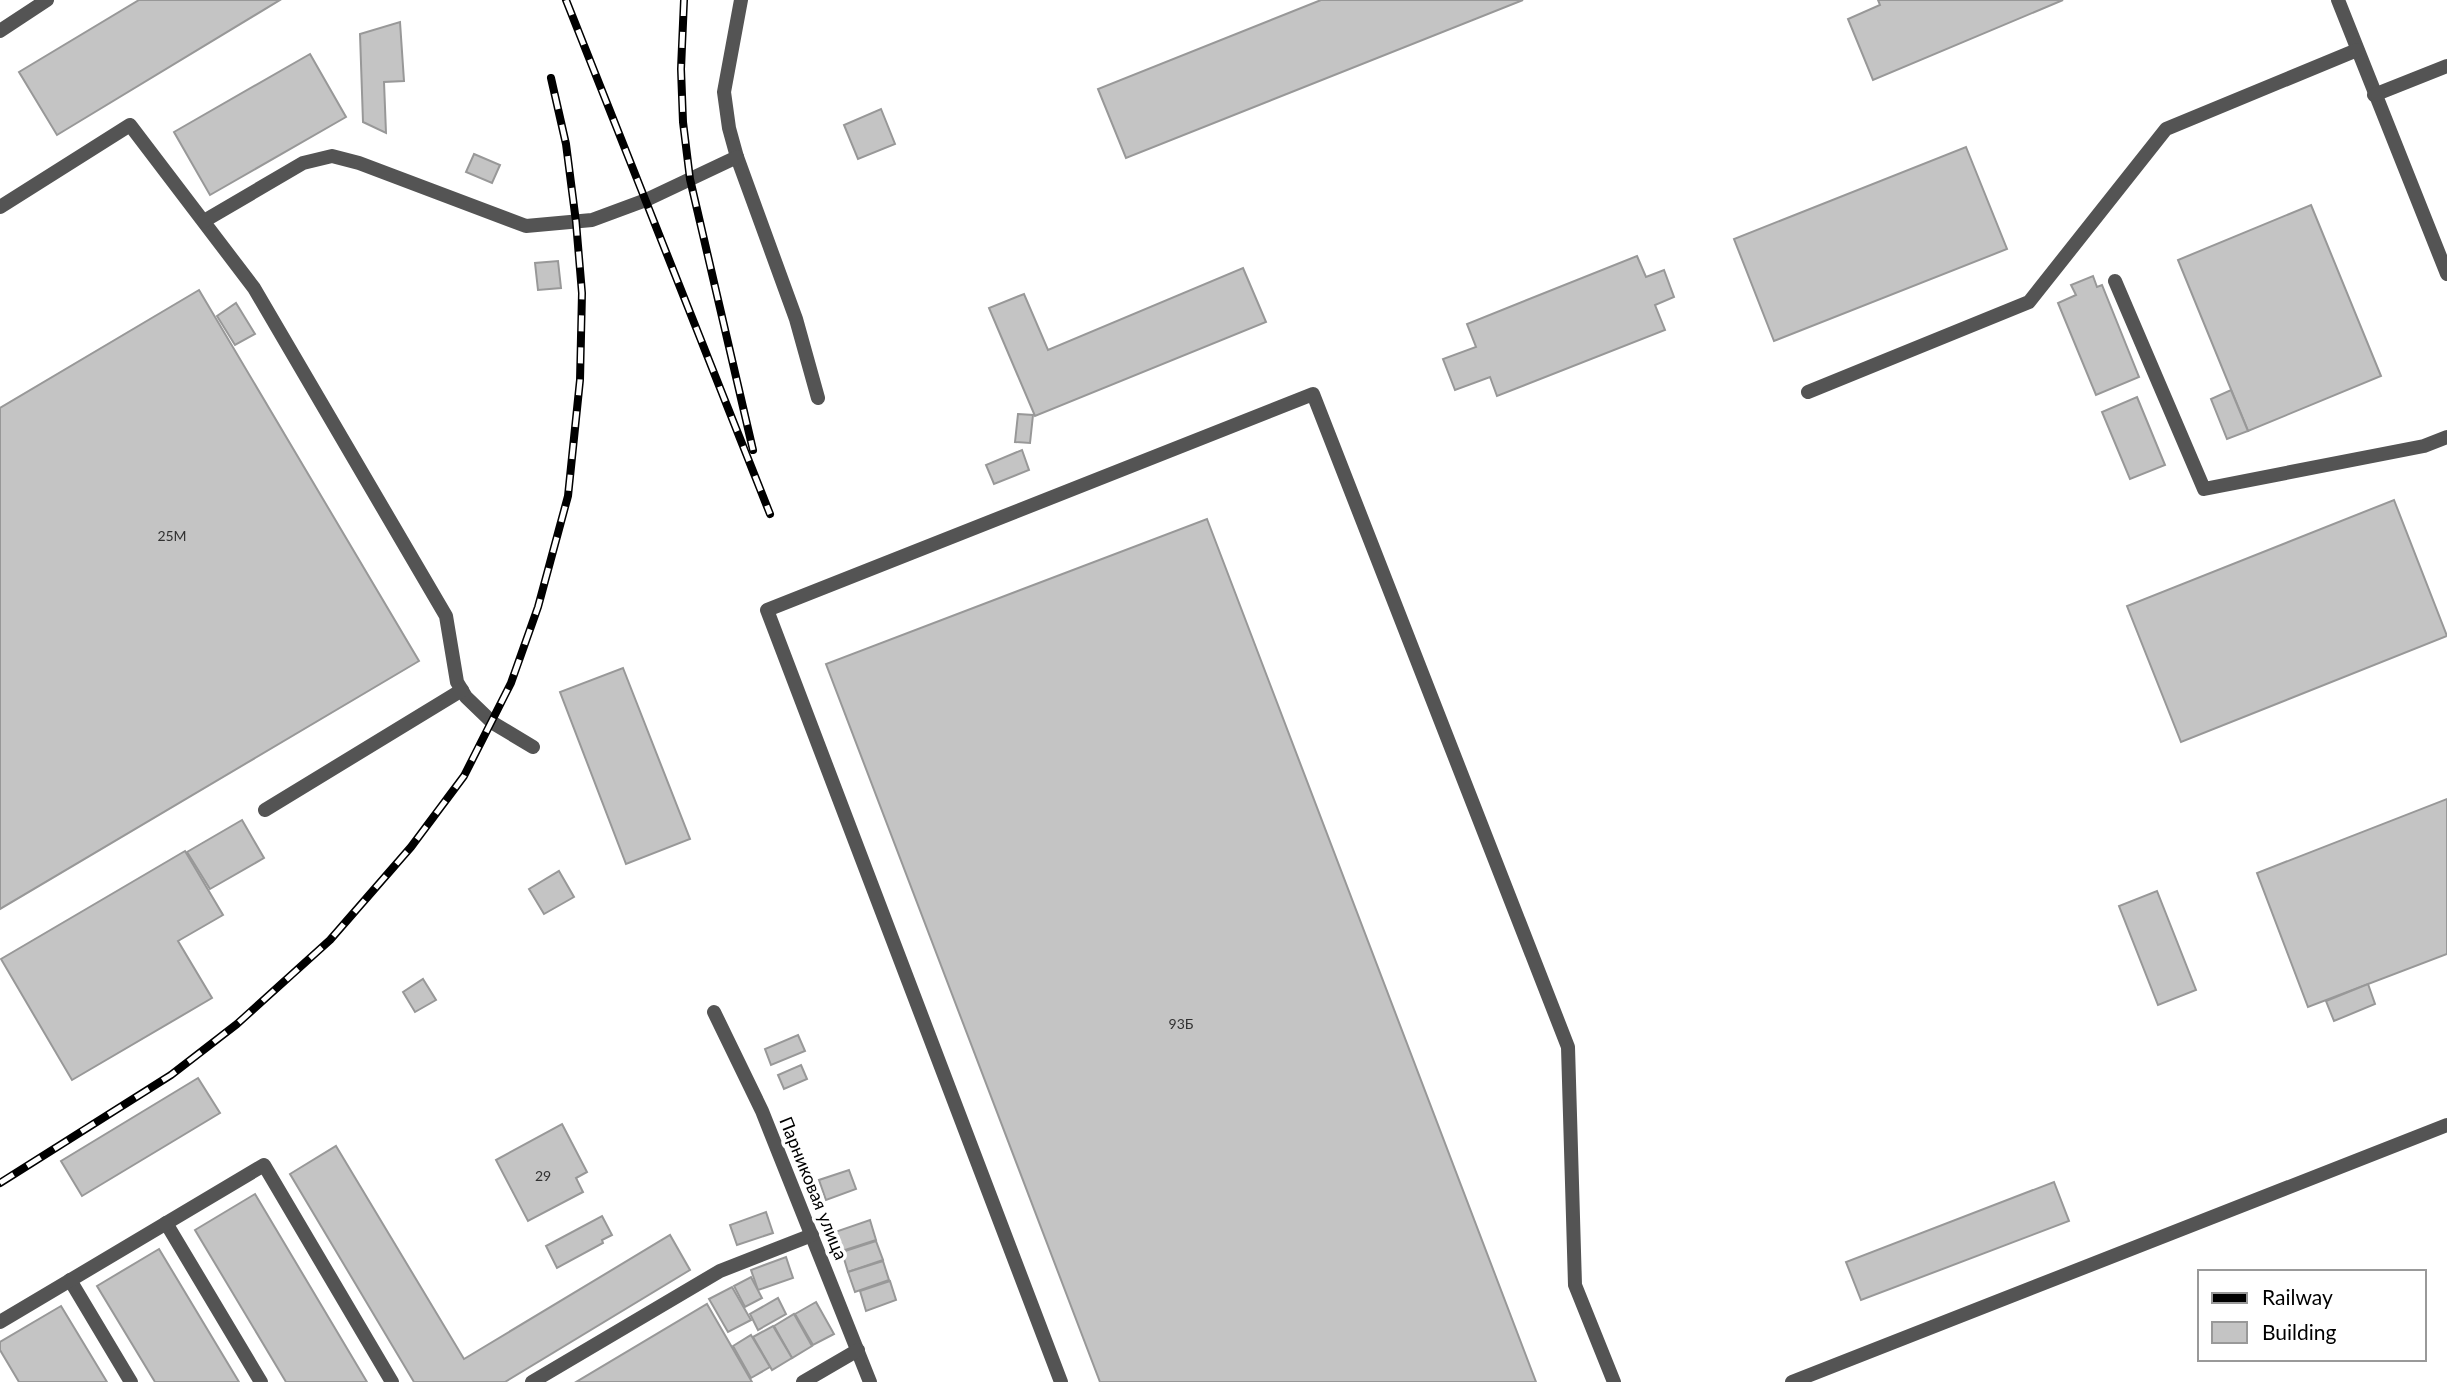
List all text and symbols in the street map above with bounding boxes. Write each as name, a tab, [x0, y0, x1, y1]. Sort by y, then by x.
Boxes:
house number: 25М	[157, 527, 187, 544]
house number: 93Б	[1169, 1015, 1194, 1032]
street label: Парниковая улица	[775, 1113, 853, 1263]
house number: 29	[535, 1167, 551, 1184]
legend	[2198, 1270, 2426, 1361]
text: Railway	[2262, 1284, 2333, 1309]
text: Building	[2262, 1319, 2337, 1344]

